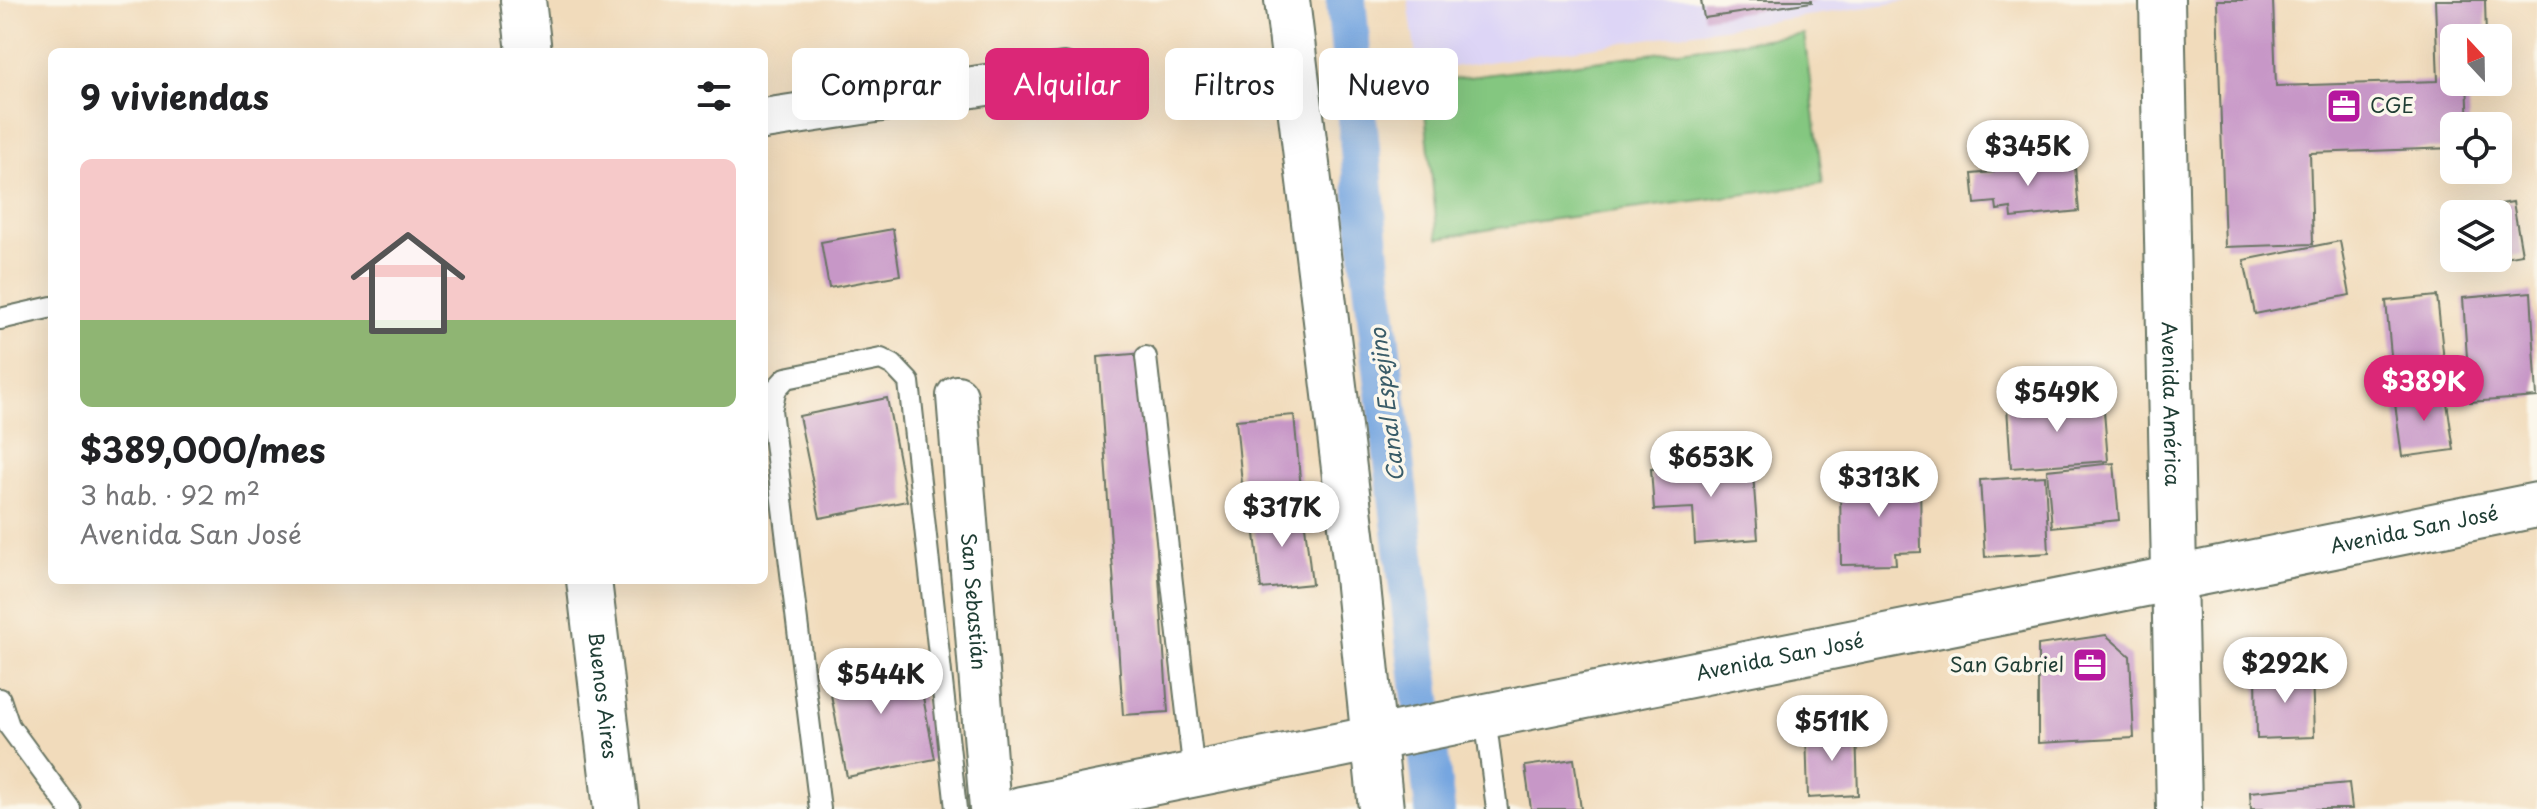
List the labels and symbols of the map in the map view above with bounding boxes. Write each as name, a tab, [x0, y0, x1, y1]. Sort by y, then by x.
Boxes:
north arrow	[2440, 24, 2512, 96]
office icon: CGE	[2325, 87, 2363, 125]
place label: CGE	[2370, 90, 2414, 120]
pin: $345K	[1972, 120, 2084, 188]
street label: Avenida América	[2155, 321, 2188, 487]
water label: Canal Espejino	[1360, 326, 1411, 484]
pin: $389K	[2368, 355, 2480, 423]
pin: $549K	[2001, 366, 2113, 434]
pin: $653K	[1655, 431, 1767, 499]
pin: $313K	[1823, 451, 1935, 519]
pin: $317K	[1226, 481, 1338, 549]
street label: Avenida San José	[2327, 497, 2501, 560]
street label: San Sebastián	[954, 532, 995, 671]
street label: Avenida San José	[1693, 625, 1866, 688]
street label: Buenos Aires	[581, 630, 626, 760]
pin: $292K	[2229, 637, 2341, 705]
office icon: San Gabriel	[2071, 646, 2109, 684]
pin: $544K	[825, 648, 937, 716]
place label: San Gabriel	[1950, 649, 2064, 679]
pin: $511K	[1776, 695, 1888, 763]

